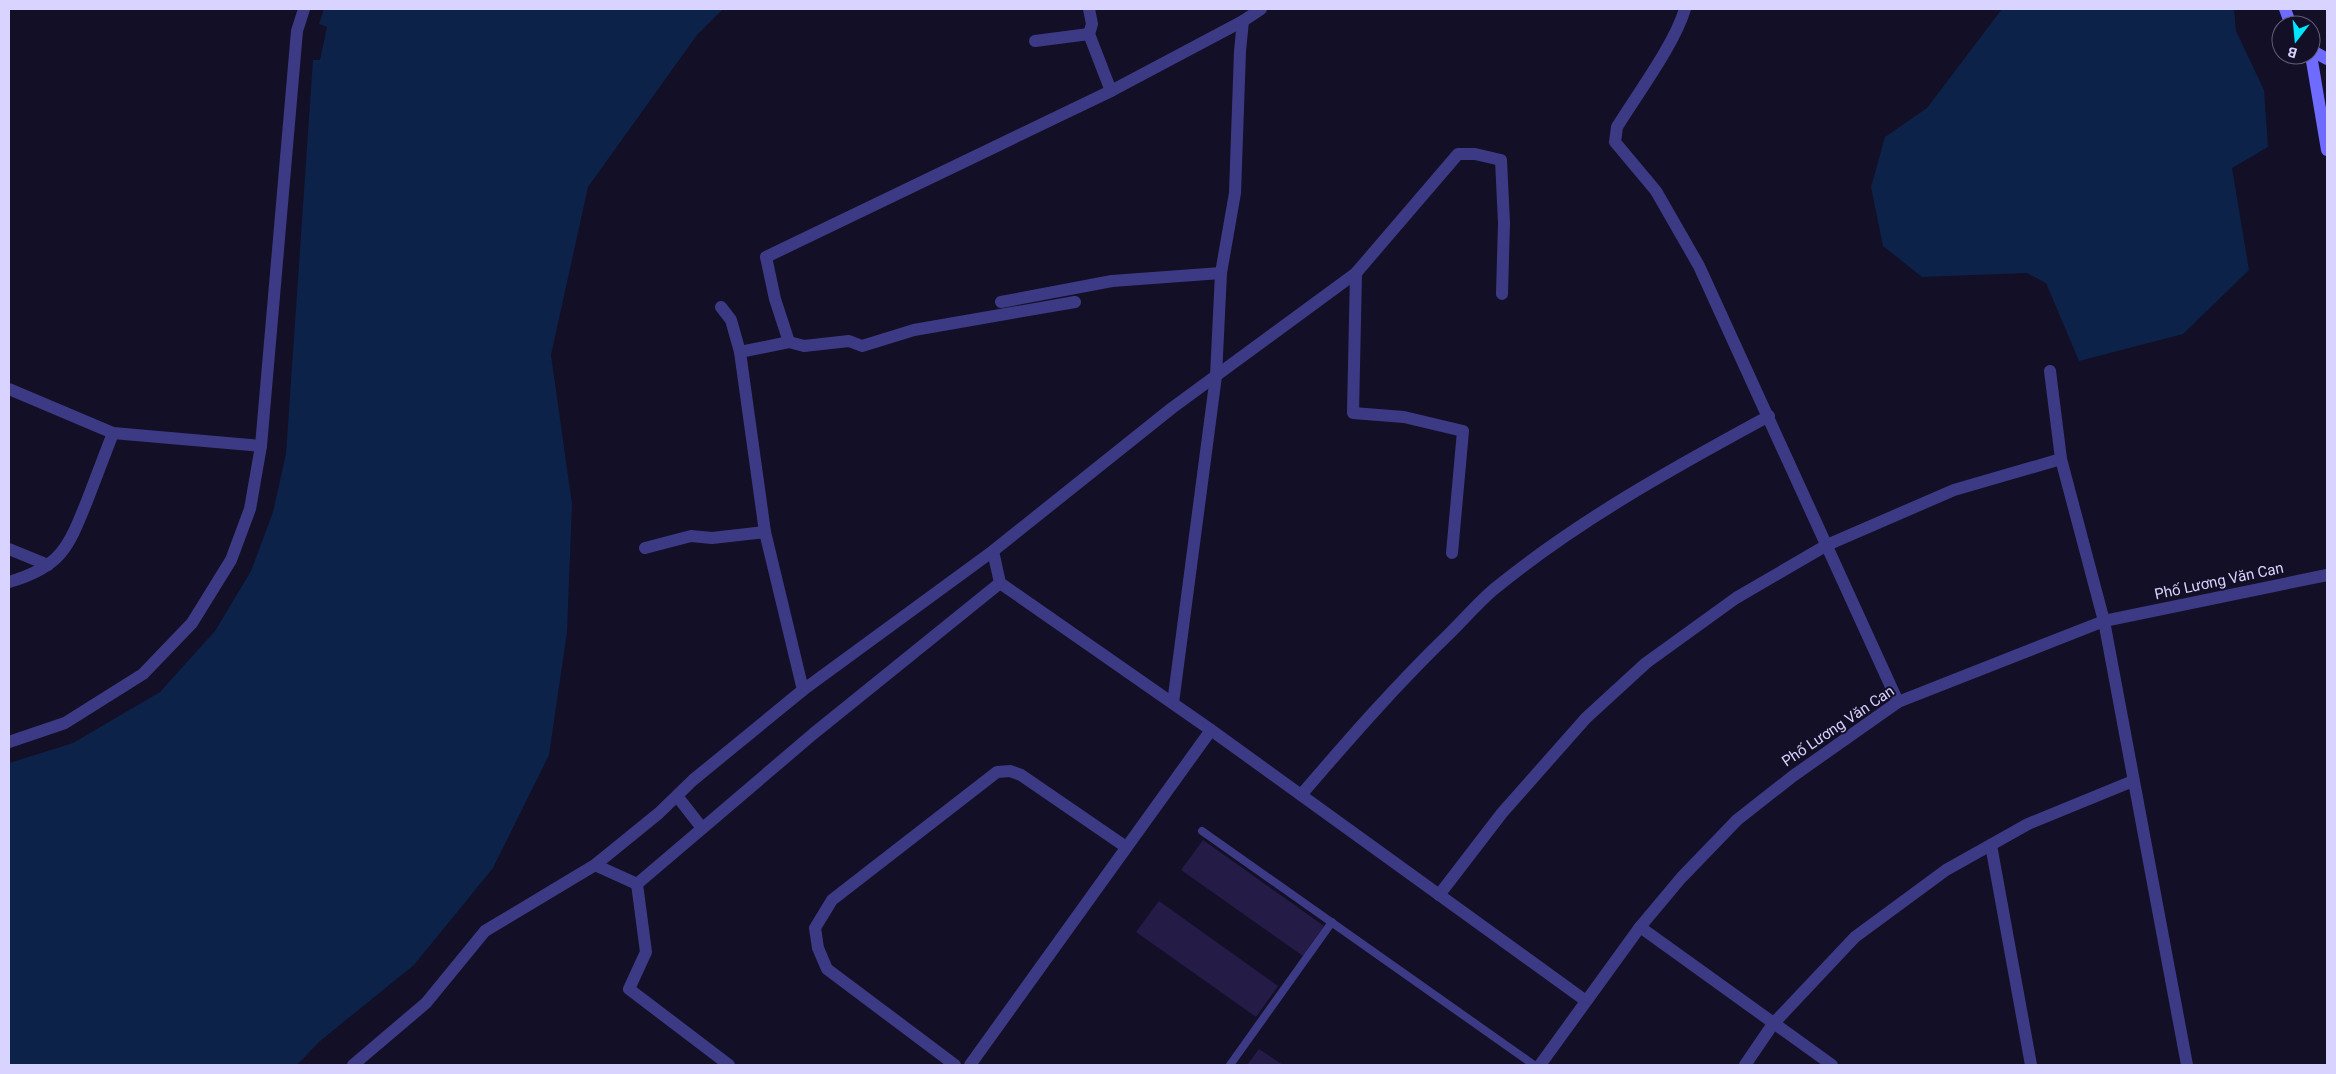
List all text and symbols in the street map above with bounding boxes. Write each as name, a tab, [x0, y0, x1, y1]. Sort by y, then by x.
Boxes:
north arrow	[2271, 15, 2321, 65]
text: B	[2286, 44, 2299, 61]
street label: Phố Lương Văn Can	[2153, 559, 2285, 603]
street label: Phố Lương Văn Can	[1778, 682, 1898, 770]

